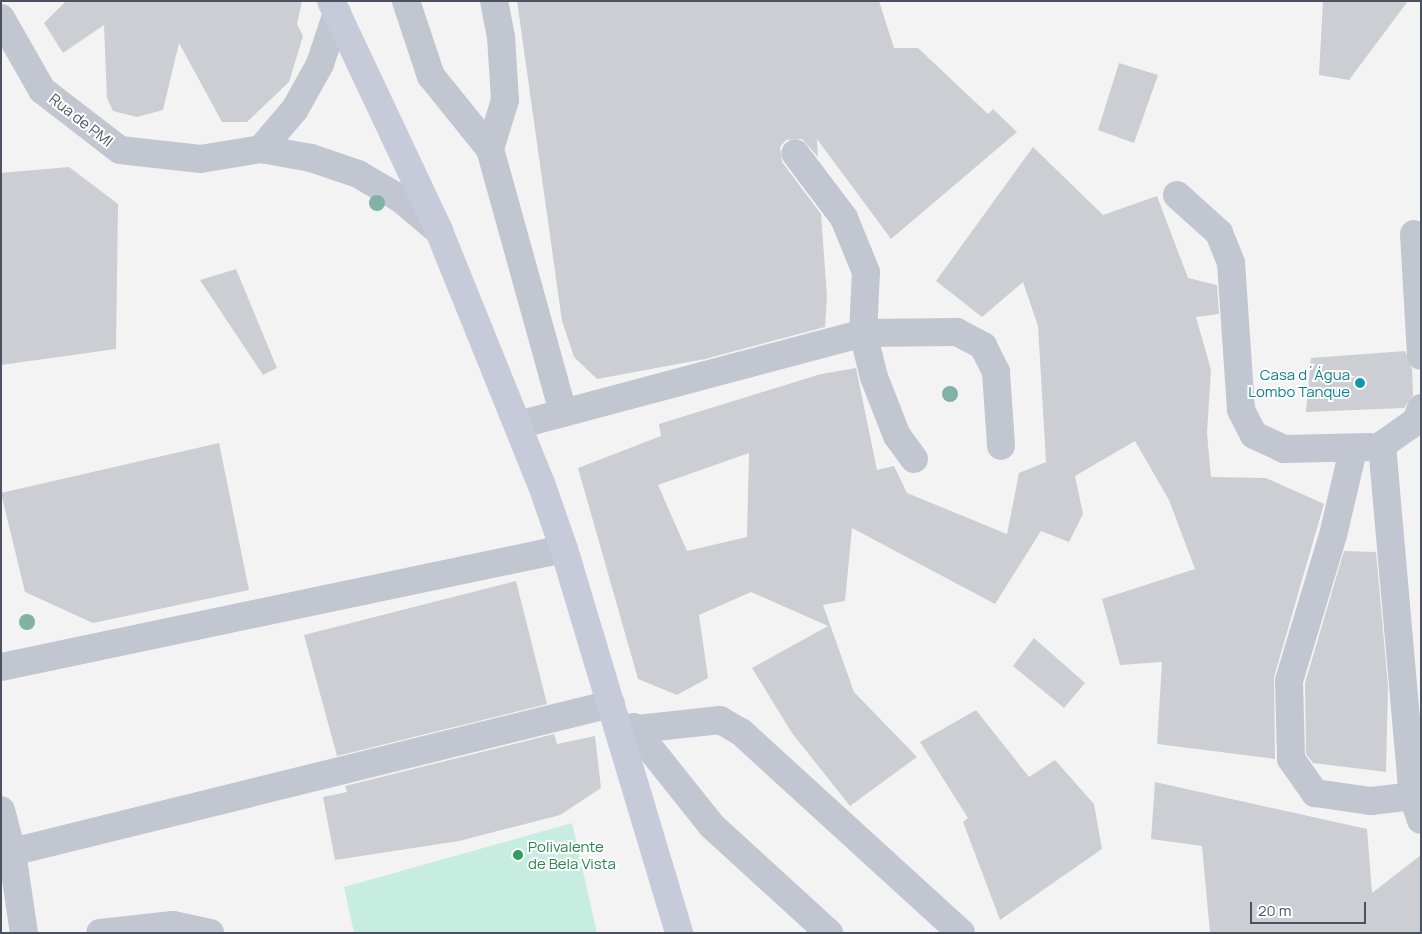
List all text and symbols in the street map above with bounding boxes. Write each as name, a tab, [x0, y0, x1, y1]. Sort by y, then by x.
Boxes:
street label: Rua de PMI	[46, 90, 116, 150]
place label: Casa d´Água Lombo Tanque	[1248, 365, 1350, 400]
marker: Casa d´Água Lombo Tanque	[1354, 377, 1366, 389]
place label: Polivalente de Bela Vista	[528, 837, 616, 872]
marker: Polivalente de Bela Vista	[512, 849, 524, 861]
scale bar	[1252, 892, 1368, 924]
text: 20 m	[1258, 900, 1291, 921]

